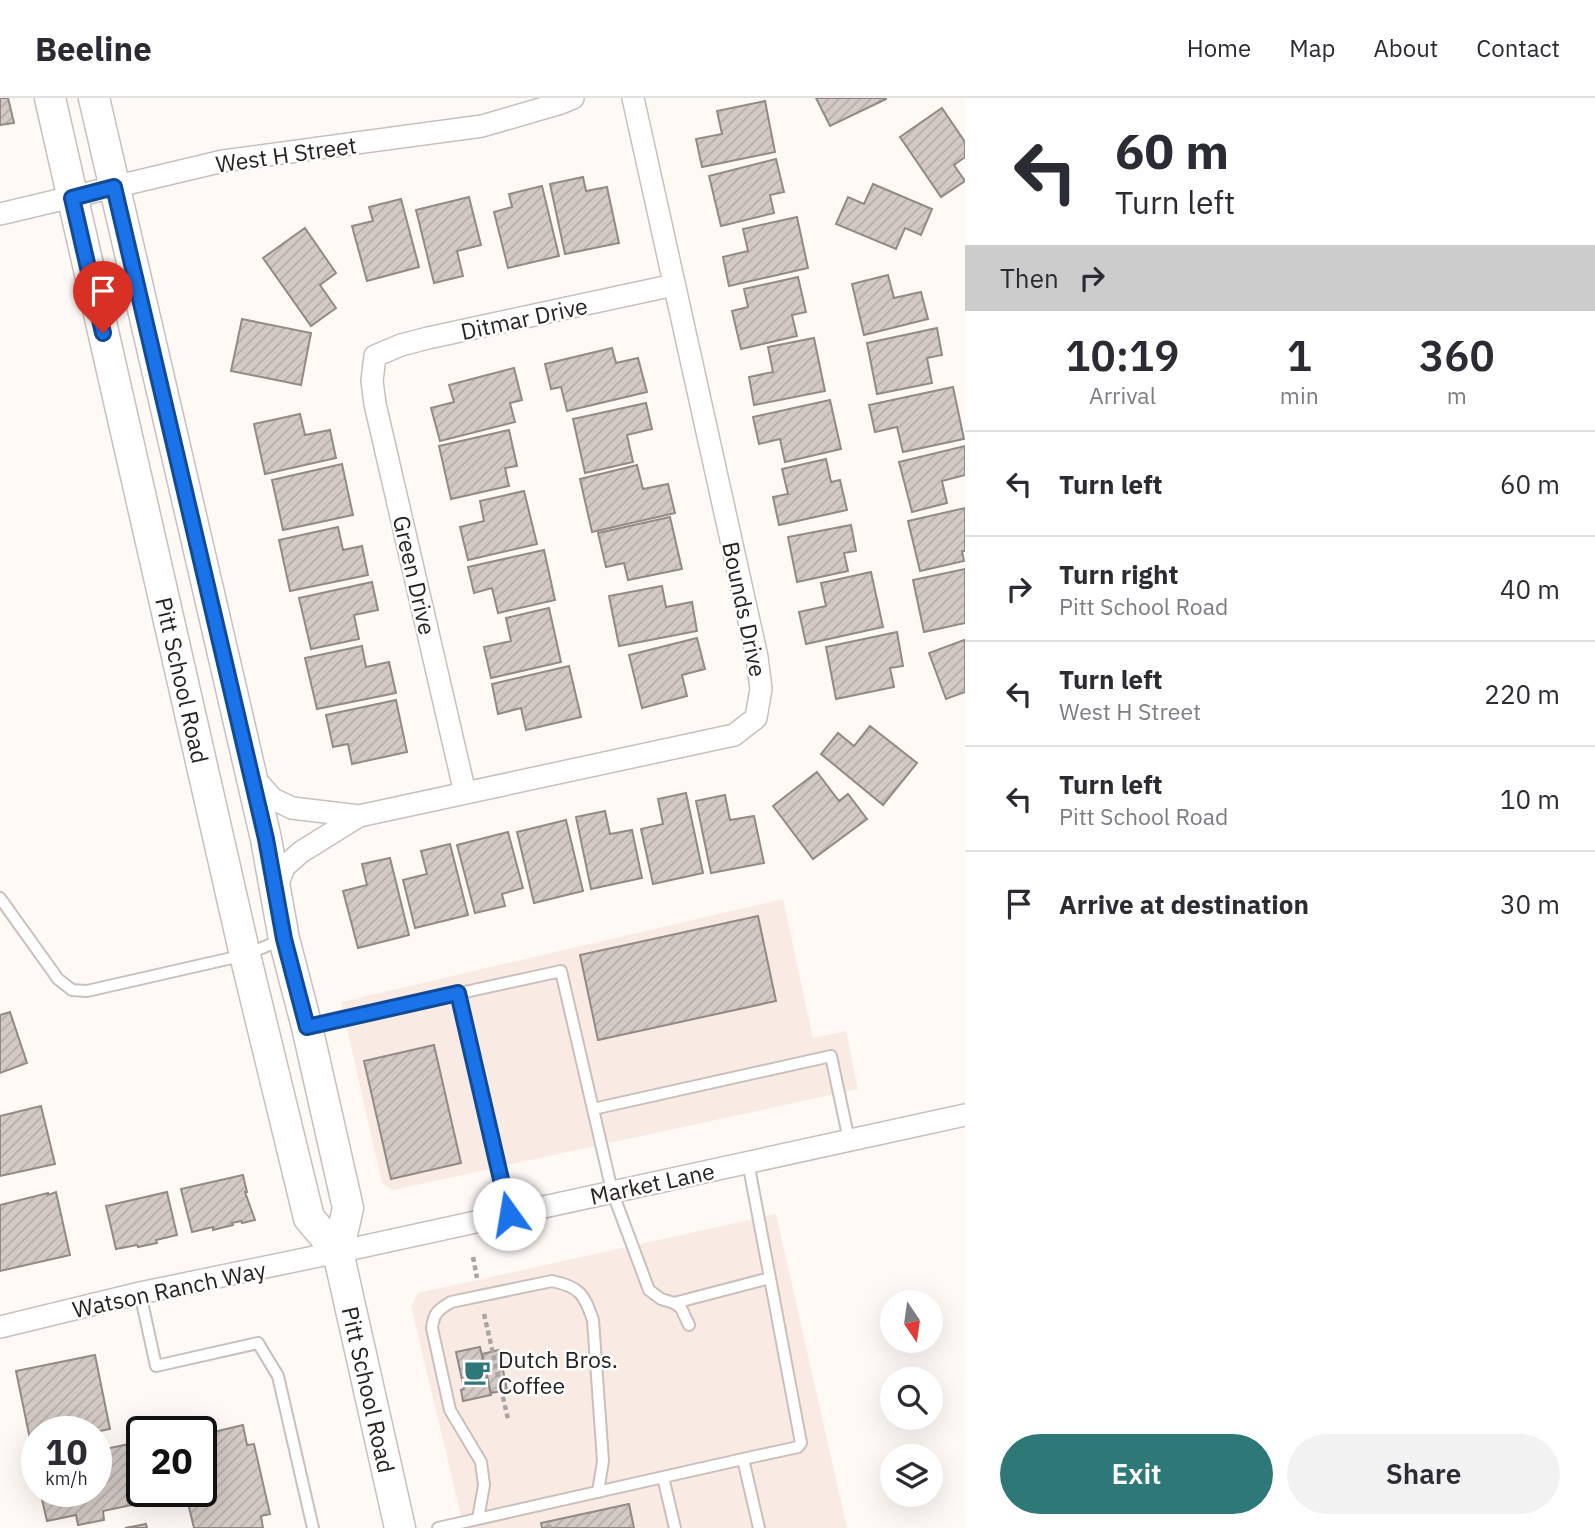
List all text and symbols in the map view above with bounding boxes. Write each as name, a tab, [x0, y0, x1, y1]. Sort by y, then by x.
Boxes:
text: Beeline	[35, 27, 152, 70]
text: Home	[1187, 32, 1251, 64]
text: Map	[1289, 32, 1335, 64]
text: About	[1373, 32, 1438, 64]
text: Contact	[1476, 32, 1560, 64]
text: 60 m	[1115, 119, 1229, 182]
icon: left	[1000, 126, 1091, 217]
street label: West H Street	[214, 129, 358, 179]
text: Turn left	[1115, 181, 1235, 223]
icon: right	[1073, 259, 1111, 297]
pin	[73, 261, 133, 333]
text: Then	[1000, 261, 1059, 295]
icon: arrive	[84, 272, 122, 310]
street label: Ditmar Drive	[458, 290, 590, 346]
text: 10:19	[1065, 328, 1180, 383]
text: 1	[1287, 328, 1312, 383]
text: 360	[1419, 328, 1495, 383]
text: Arrival	[1089, 380, 1156, 410]
text: min	[1280, 380, 1319, 410]
text: m	[1447, 380, 1467, 410]
icon: left	[1000, 465, 1038, 503]
text: Turn left	[1059, 467, 1162, 501]
text: 60 m	[1500, 467, 1560, 501]
street label: Green Drive	[387, 512, 443, 638]
street label: Bounds Drive	[716, 539, 774, 679]
text: Turn right	[1059, 557, 1178, 591]
icon: right	[1000, 570, 1038, 608]
text: 40 m	[1500, 572, 1560, 606]
text: Pitt School Road	[1059, 591, 1228, 621]
street label: Pitt School Road	[149, 594, 216, 766]
text: Turn left	[1059, 662, 1162, 696]
icon: left	[1000, 675, 1038, 713]
text: 220 m	[1484, 677, 1560, 711]
text: West H Street	[1059, 696, 1201, 726]
text: Turn left	[1059, 767, 1162, 801]
icon: left	[1000, 780, 1038, 818]
text: 10 m	[1500, 782, 1560, 816]
text: Pitt School Road	[1059, 801, 1228, 831]
icon: arrive	[1000, 885, 1038, 923]
text: Arrive at destination	[1059, 887, 1309, 921]
text: 30 m	[1500, 887, 1560, 921]
street label: Market Lane	[587, 1155, 717, 1211]
position arrow	[472, 1177, 546, 1251]
street label: Watson Ranch Way	[70, 1254, 269, 1324]
north arrow	[880, 1290, 943, 1353]
map controls	[880, 1290, 943, 1507]
street label: Pitt School Road	[336, 1304, 402, 1476]
place label: Dutch Bros. Coffee	[498, 1344, 618, 1400]
cafe icon: Dutch Bros. Coffee	[462, 1357, 492, 1387]
button: search	[880, 1367, 943, 1430]
speed limit sign: 20	[126, 1416, 217, 1507]
text: 10	[45, 1429, 88, 1475]
button: Exit	[1000, 1434, 1273, 1514]
button: Share	[1287, 1434, 1560, 1514]
button: layers	[880, 1444, 943, 1507]
text: km/h	[45, 1467, 88, 1490]

